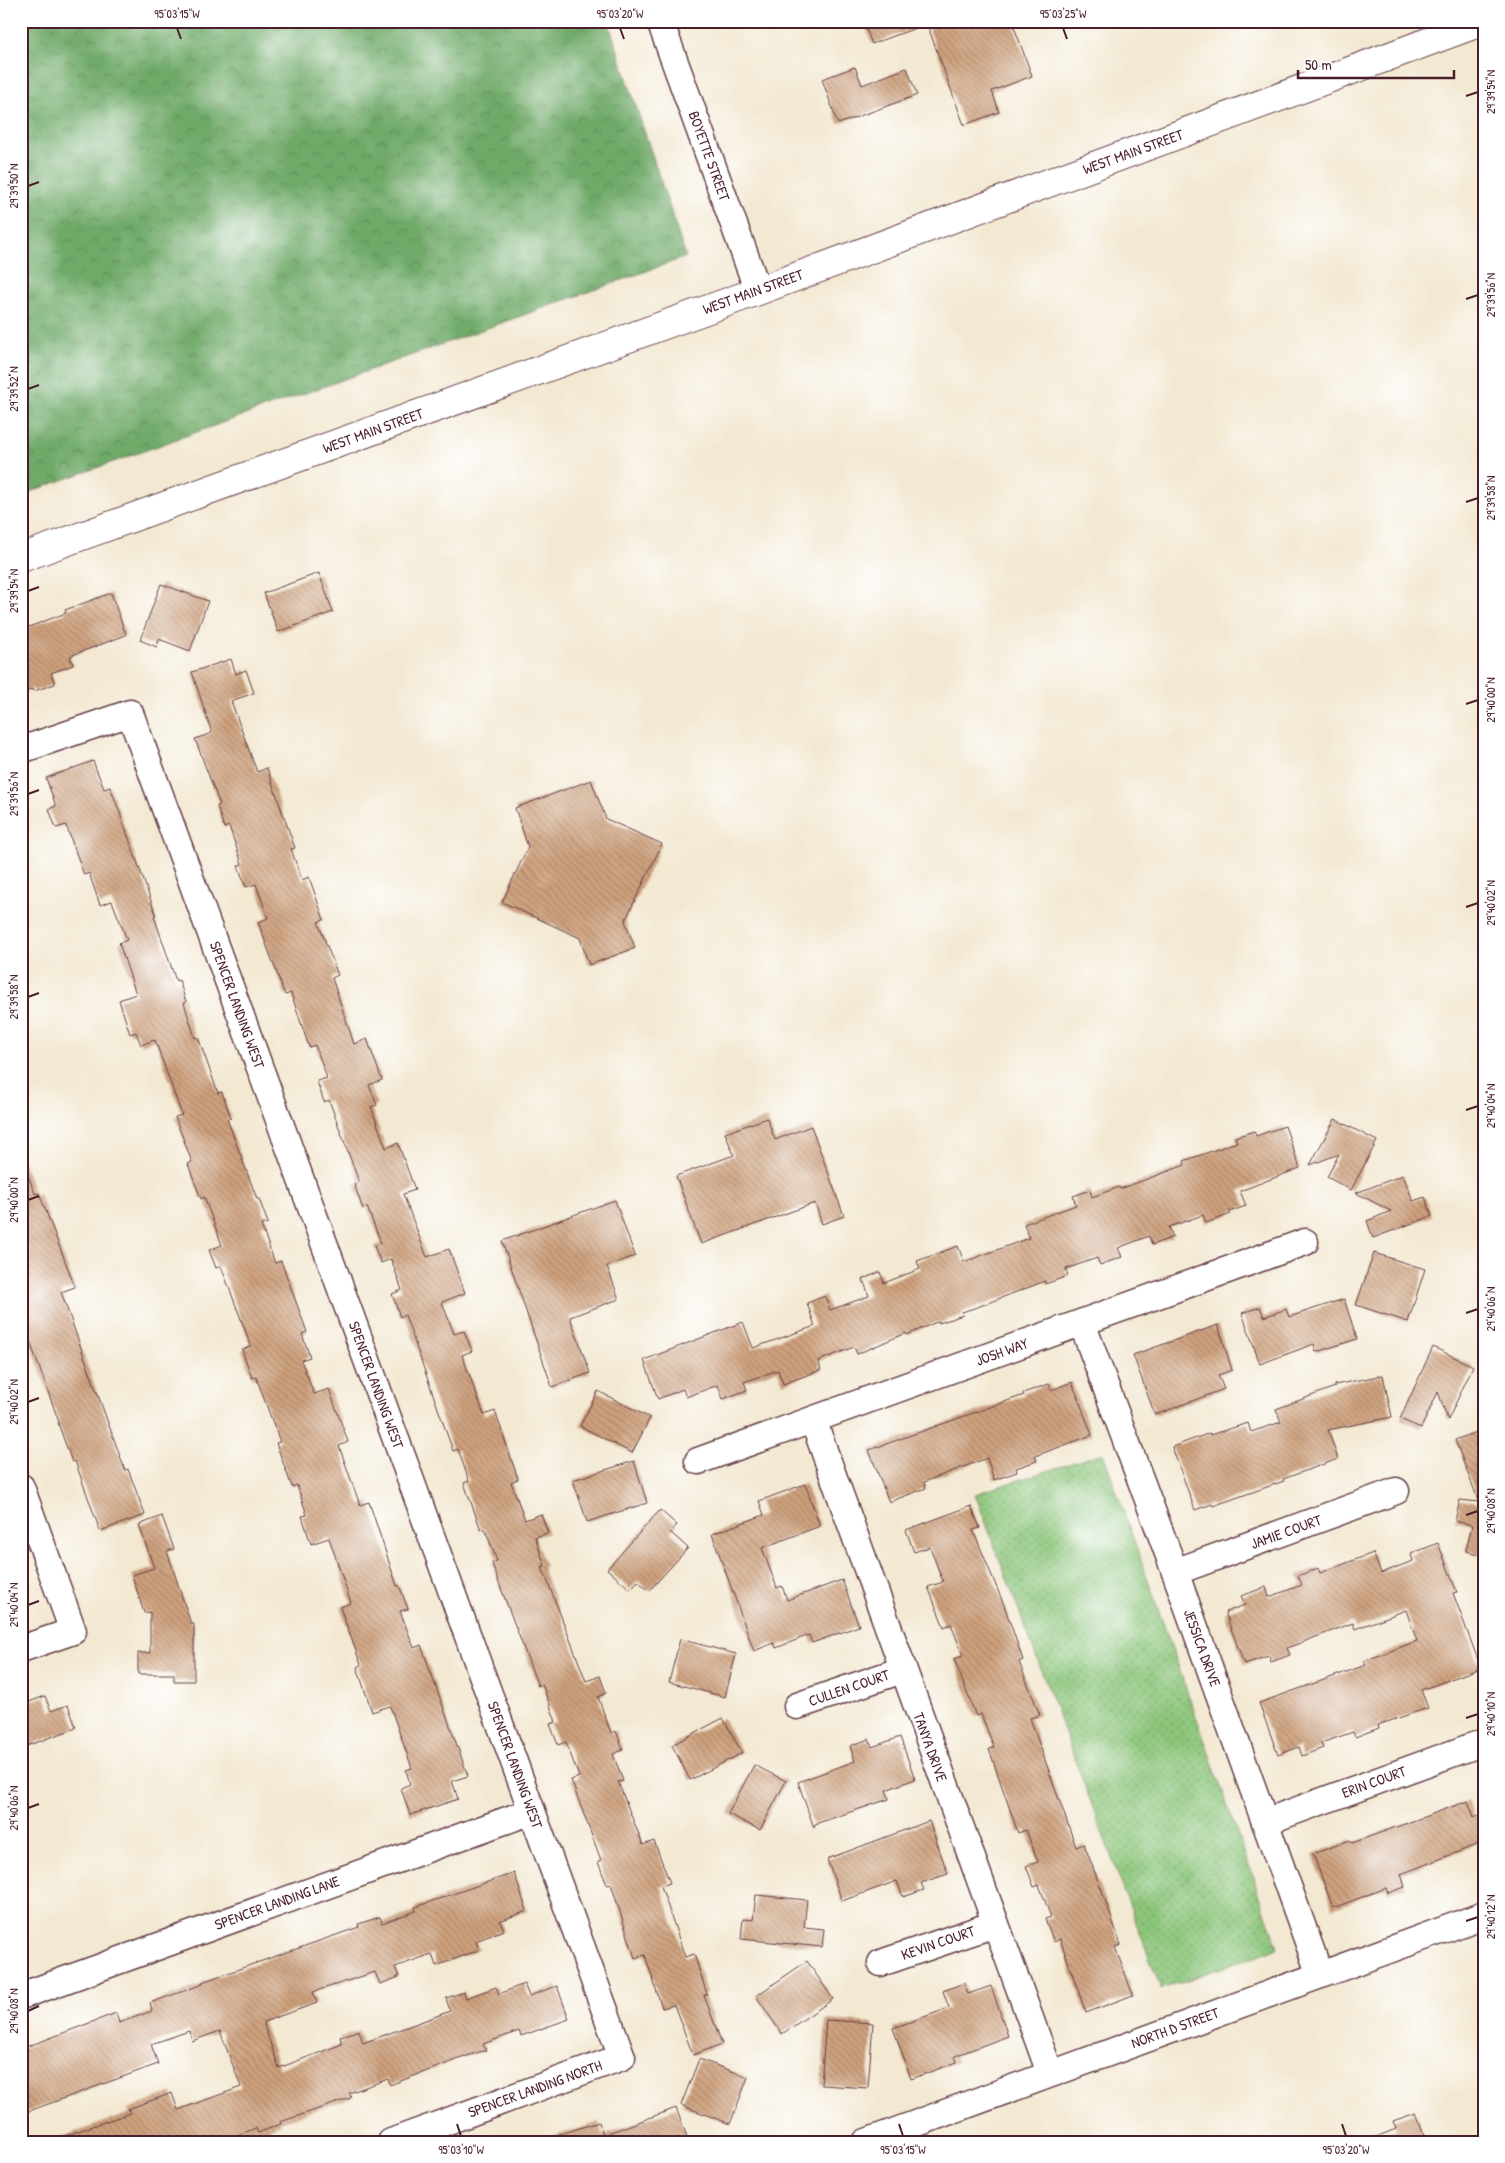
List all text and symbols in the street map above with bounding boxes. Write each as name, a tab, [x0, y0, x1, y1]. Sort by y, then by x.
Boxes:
text: 95°03'15"W	[154, 5, 200, 22]
text: 95°03'20"W	[596, 5, 644, 22]
text: 95°03'25"W	[1040, 5, 1087, 22]
scale bar	[1298, 48, 1454, 80]
text: 50 m	[1305, 54, 1332, 75]
text: 29°39'54"N	[1482, 70, 1499, 114]
street label: BOYETTE STREET	[683, 108, 736, 205]
street label: WEST MAIN STREET	[1080, 123, 1187, 179]
text: 29°39'50"N	[5, 163, 22, 209]
street label: WEST MAIN STREET	[700, 263, 807, 319]
text: 29°39'56"N	[1482, 273, 1499, 317]
text: 29°39'52"N	[5, 366, 22, 412]
street label: WEST MAIN STREET	[320, 402, 427, 458]
text: 29°39'58"N	[1482, 476, 1499, 520]
text: 29°39'54"N	[5, 569, 22, 613]
text: 29°40'00"N	[1482, 677, 1499, 723]
text: 29°39'56"N	[5, 772, 22, 816]
text: 29°40'02"N	[1482, 880, 1499, 926]
street label: SPENCER LANDING WEST	[205, 938, 271, 1072]
text: 29°39'58"N	[5, 975, 22, 1019]
text: 29°40'04"N	[1482, 1084, 1499, 1128]
text: 29°40'00"N	[5, 1177, 22, 1223]
text: 29°40'06"N	[1482, 1287, 1499, 1331]
street label: SPENCER LANDING WEST	[344, 1318, 410, 1452]
street label: JOSH WAY	[973, 1332, 1031, 1371]
text: 29°40'02"N	[5, 1379, 22, 1425]
text: 29°40'08"N	[1482, 1488, 1499, 1534]
street label: JAMIE COURT	[1247, 1509, 1325, 1554]
text: 29°40'04"N	[5, 1583, 22, 1627]
street label: JESSICA DRIVE	[1179, 1606, 1226, 1690]
street label: CULLEN COURT	[806, 1664, 893, 1711]
text: 29°40'10"N	[1482, 1692, 1499, 1736]
street label: SPENCER LANDING WEST	[483, 1698, 549, 1832]
street label: TANYA DRIVE	[908, 1709, 953, 1785]
street label: ERIN COURT	[1339, 1760, 1410, 1803]
text: 29°40'06"N	[5, 1786, 22, 1830]
street label: SPENCER LANDING LANE	[211, 1870, 343, 1935]
text: 29°40'12"N	[1482, 1895, 1499, 1939]
street label: KEVIN COURT	[898, 1920, 978, 1965]
text: 29°40'08"N	[5, 1988, 22, 2034]
street label: NORTH D STREET	[1128, 2002, 1223, 2053]
street label: SPENCER LANDING NORTH	[465, 2055, 605, 2123]
text: 95°03'10"W	[438, 2141, 484, 2158]
text: 95°03'15"W	[880, 2141, 926, 2158]
text: 95°03'20"W	[1322, 2141, 1370, 2158]

